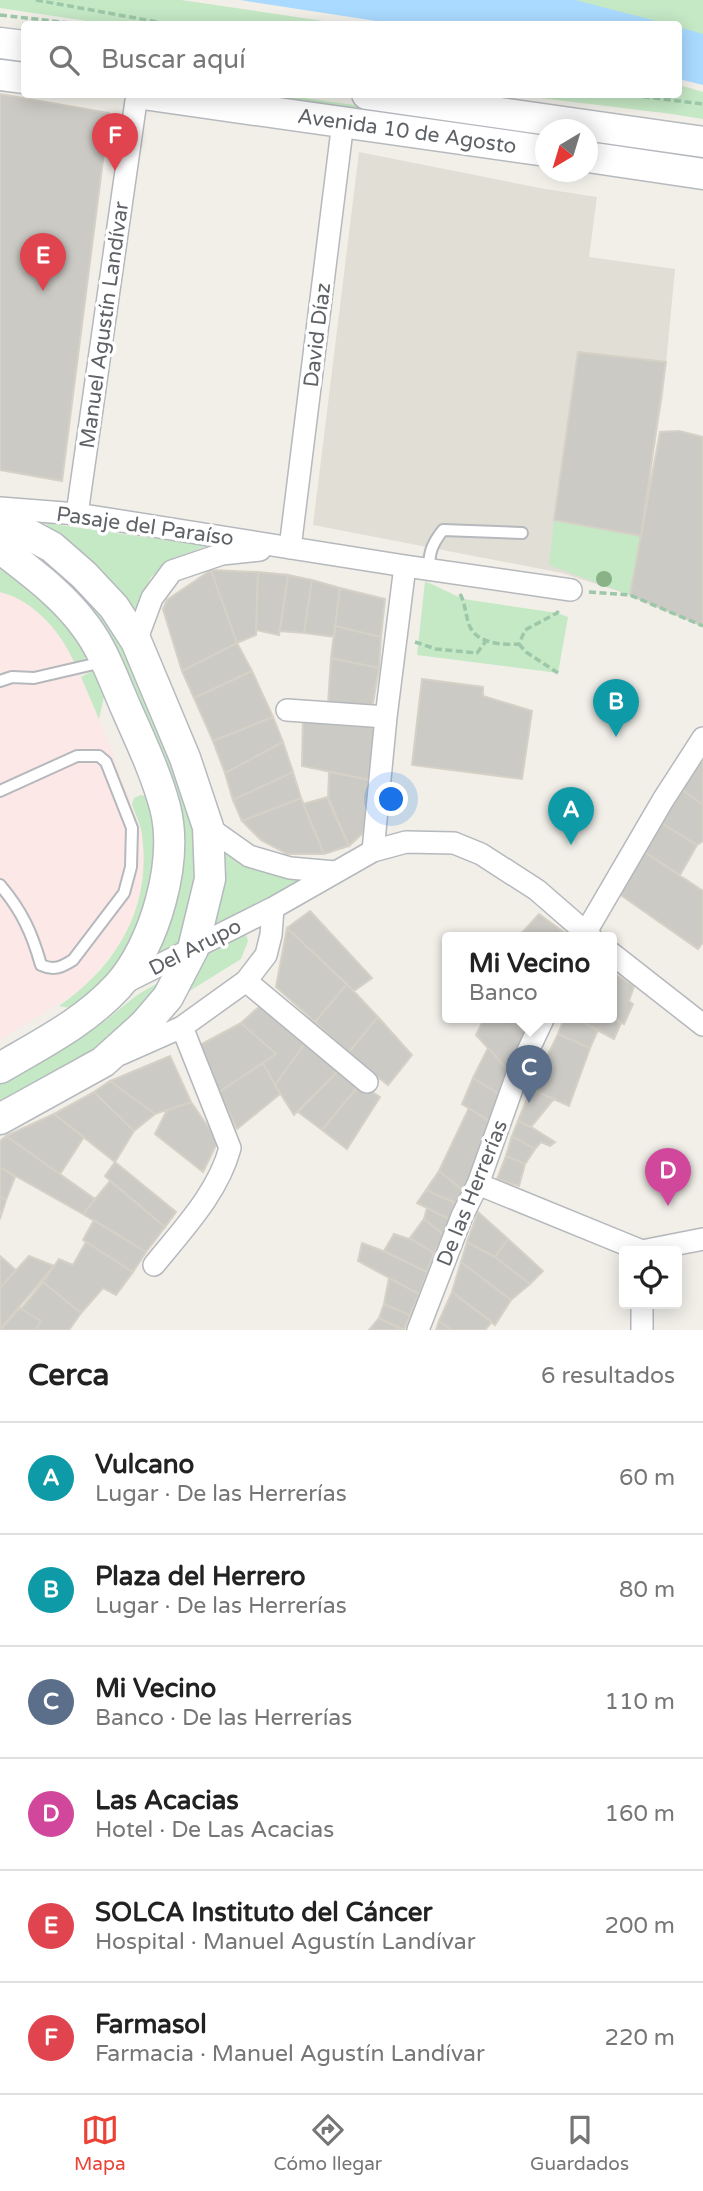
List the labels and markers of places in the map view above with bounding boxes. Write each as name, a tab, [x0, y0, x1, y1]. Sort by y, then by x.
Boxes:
pin: F	[92, 113, 138, 171]
pin: E	[20, 233, 66, 291]
pin: B	[593, 679, 639, 737]
pin: A	[548, 787, 594, 845]
pin: C	[506, 1045, 552, 1103]
pin: D	[645, 1148, 691, 1206]

